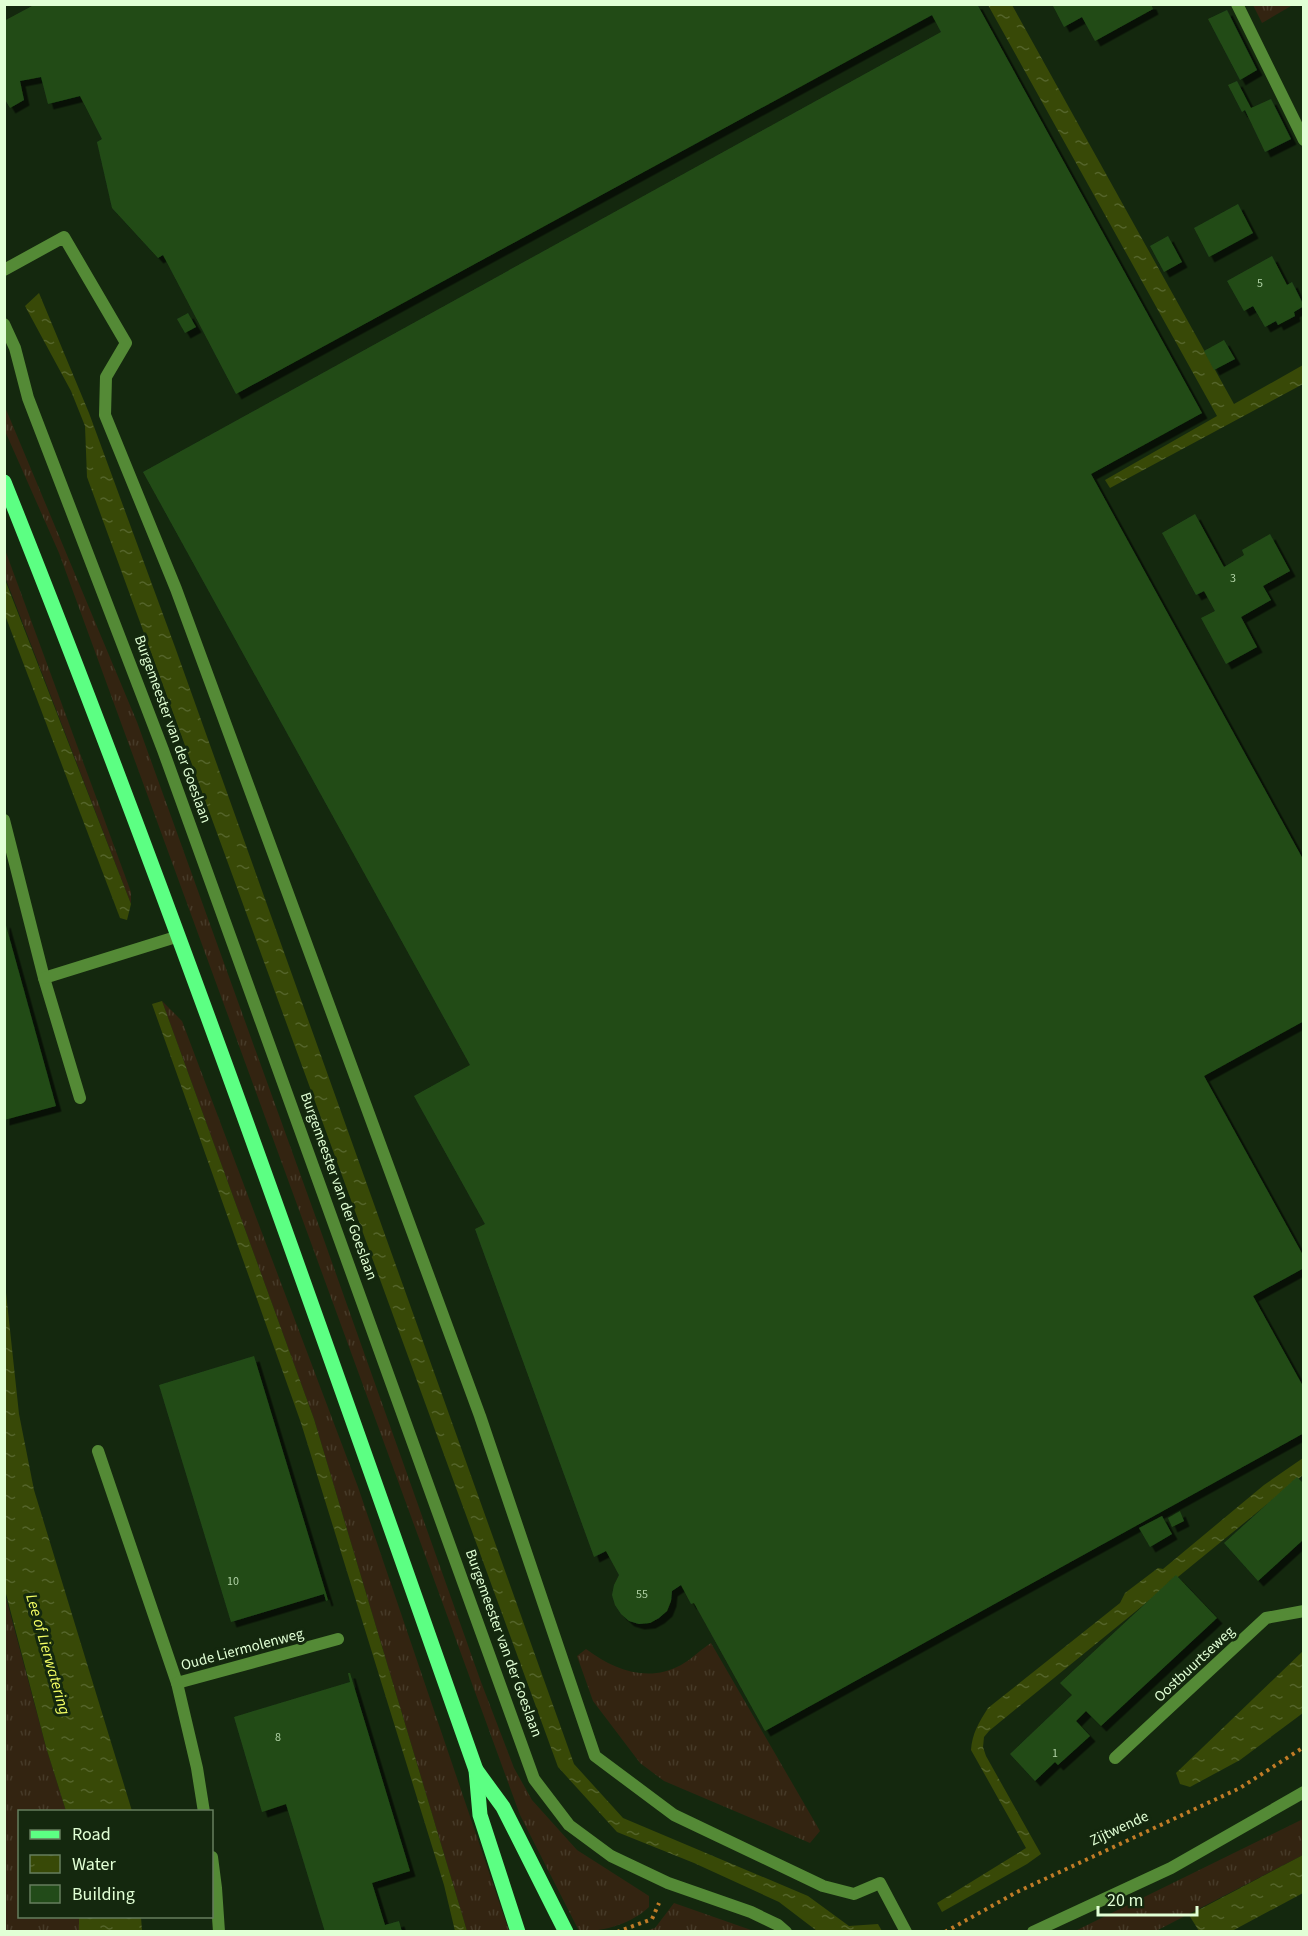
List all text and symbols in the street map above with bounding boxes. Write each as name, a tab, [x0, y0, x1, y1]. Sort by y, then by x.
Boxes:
house number: 5	[1257, 275, 1263, 292]
house number: 3	[1230, 570, 1236, 587]
street label: Burgemeester van der Goeslaan	[129, 632, 216, 826]
street label: Burgemeester van der Goeslaan	[295, 1089, 382, 1283]
street label: Burgemeester van der Goeslaan	[460, 1546, 547, 1740]
house number: 10	[227, 1573, 239, 1590]
house number: 55	[636, 1586, 648, 1603]
water label: Lee of Lierwatering	[20, 1591, 76, 1717]
street label: Oostbuurtseweg	[1149, 1621, 1240, 1707]
street label: Oude Liermolenweg	[178, 1623, 306, 1676]
house number: 8	[275, 1729, 281, 1746]
house number: 1	[1052, 1745, 1058, 1762]
street label: Zijtwende	[1086, 1806, 1152, 1851]
legend	[18, 1810, 213, 1918]
text: Road	[72, 1822, 111, 1847]
text: Water	[72, 1852, 116, 1877]
scale bar	[1098, 1879, 1197, 1917]
text: Building	[72, 1882, 135, 1907]
text: 20 m	[1107, 1888, 1143, 1913]

